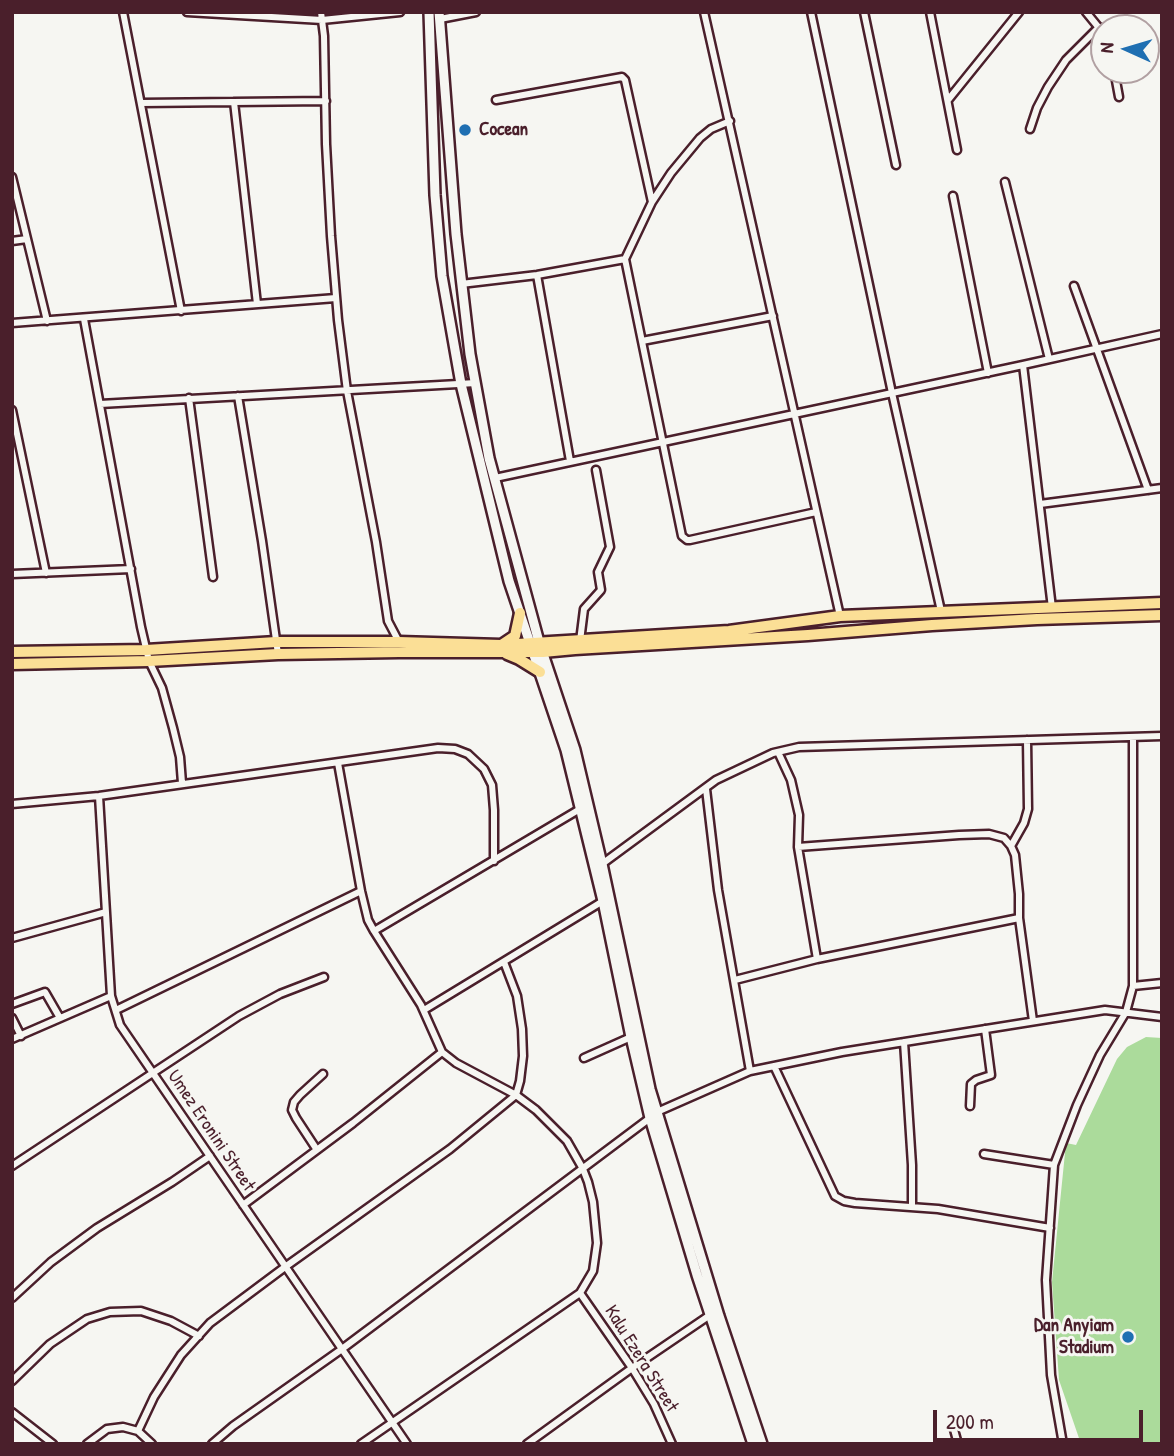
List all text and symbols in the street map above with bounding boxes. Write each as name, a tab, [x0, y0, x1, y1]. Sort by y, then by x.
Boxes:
north arrow	[1090, 14, 1160, 84]
text: N	[1093, 42, 1119, 54]
place label: Cocean	[479, 119, 528, 141]
marker: Cocean	[457, 122, 473, 138]
street label: Umez Eronini Street	[162, 1066, 260, 1196]
street label: Kalu Ezera Street	[599, 1301, 683, 1417]
place label: Dan Anyiam Stadium	[1034, 1315, 1114, 1359]
marker: Dan Anyiam Stadium	[1120, 1329, 1136, 1345]
scale bar	[936, 1396, 1146, 1440]
text: 200 m	[946, 1407, 994, 1436]

